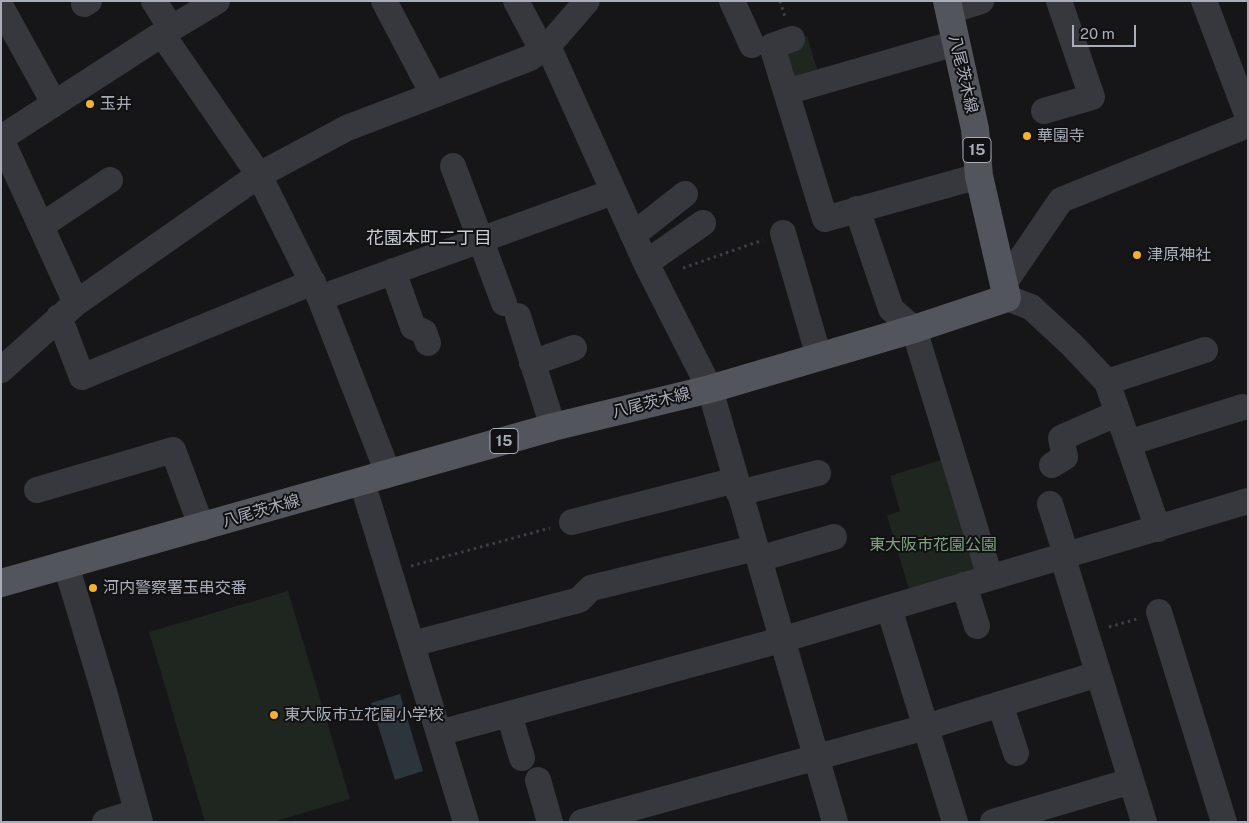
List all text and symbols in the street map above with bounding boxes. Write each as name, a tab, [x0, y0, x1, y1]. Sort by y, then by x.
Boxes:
scale bar	[1074, 15, 1138, 47]
text: 20 m	[1080, 25, 1115, 42]
street label: 八尾茨木線	[945, 33, 981, 115]
place label: 玉井	[100, 94, 132, 114]
marker: 玉井	[84, 98, 96, 110]
place label: 華園寺	[1037, 126, 1085, 146]
marker: 華園寺	[1021, 130, 1033, 142]
road number: 15	[963, 138, 991, 162]
district label: 花園本町二丁目	[366, 227, 492, 249]
place label: 津原神社	[1147, 245, 1211, 265]
marker: 津原神社	[1131, 249, 1143, 261]
street label: 八尾茨木線	[610, 384, 692, 422]
road number: 15	[490, 428, 518, 454]
street label: 八尾茨木線	[220, 491, 302, 531]
park label: 東大阪市花園公園	[869, 535, 997, 555]
place label: 河内警察署玉串交番	[103, 578, 247, 598]
marker: 河内警察署玉串交番	[87, 582, 99, 594]
place label: 東大阪市立花園小学校	[284, 705, 444, 725]
marker: 東大阪市立花園小学校	[268, 709, 280, 721]

